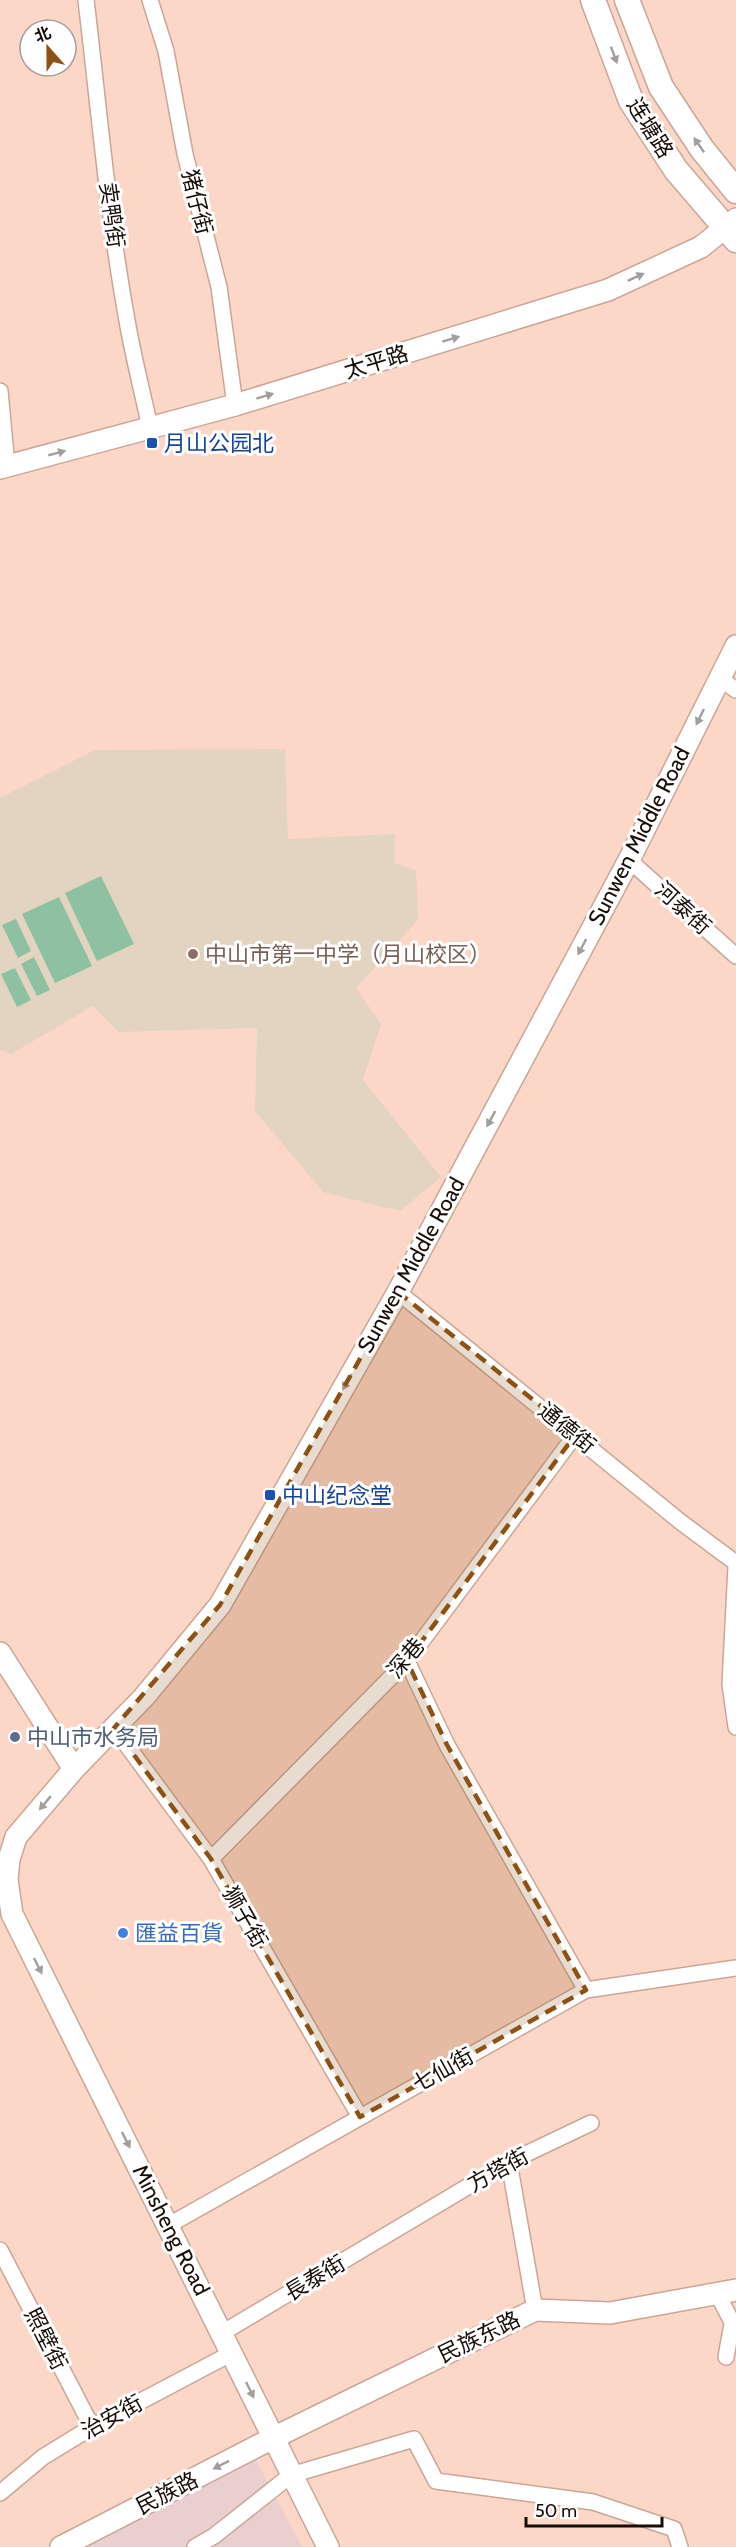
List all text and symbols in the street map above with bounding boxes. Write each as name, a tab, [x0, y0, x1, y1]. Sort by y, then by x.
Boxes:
north arrow	[18, 18, 78, 78]
text: 北	[32, 23, 54, 46]
one-way arrow	[610, 46, 619, 64]
street label: 连塘路	[621, 93, 679, 163]
one-way arrow	[694, 137, 706, 153]
street label: 猪仔街	[176, 167, 218, 237]
street label: 卖鸭街	[94, 180, 130, 250]
one-way arrow	[628, 273, 645, 282]
one-way arrow	[442, 334, 460, 343]
street label: 太平路	[340, 339, 412, 385]
one-way arrow	[256, 391, 274, 400]
place label: 月山公园北	[164, 430, 274, 457]
marker: 月山公园北	[145, 436, 159, 450]
one-way arrow	[48, 448, 66, 457]
one-way arrow	[695, 709, 704, 726]
street label: Sunwen Middle Road	[582, 742, 696, 930]
street label: 河泰街	[649, 876, 717, 940]
one-way arrow	[578, 938, 588, 956]
place label: 中山市第一中学（月山校区）	[205, 941, 491, 968]
marker: 中山市第一中学（月山校区）	[186, 947, 200, 961]
one-way arrow	[486, 1111, 496, 1128]
street label: Sunwen Middle Road	[352, 1173, 470, 1357]
one-way arrow	[342, 1374, 352, 1391]
street label: 通德街	[533, 1397, 601, 1459]
place label: 中山纪念堂	[282, 1482, 392, 1509]
marker: 中山纪念堂	[263, 1488, 277, 1502]
street label: 深巷	[382, 1632, 430, 1684]
place label: 中山市水务局	[27, 1724, 159, 1751]
marker: 中山市水务局	[8, 1730, 22, 1744]
one-way arrow	[39, 1795, 52, 1810]
street label: 狮子街	[217, 1882, 273, 1952]
place label: 匯益百貨	[135, 1920, 223, 1947]
marker: 匯益百貨	[116, 1926, 130, 1940]
one-way arrow	[33, 1957, 43, 1974]
street label: 七仙街	[408, 2042, 478, 2098]
one-way arrow	[121, 2132, 131, 2149]
street label: 方塔街	[463, 2142, 533, 2198]
street label: Minsheng Road	[127, 2160, 215, 2300]
street label: 長泰街	[280, 2249, 350, 2307]
street label: 照壁街	[19, 2303, 73, 2375]
street label: 民族东路	[434, 2306, 524, 2368]
one-way arrow	[245, 2381, 255, 2398]
street label: 治安街	[77, 2389, 147, 2445]
one-way arrow	[213, 2460, 230, 2470]
street label: 民族路	[131, 2466, 203, 2520]
scale bar	[526, 2490, 662, 2528]
text: 50 m	[535, 2500, 577, 2522]

